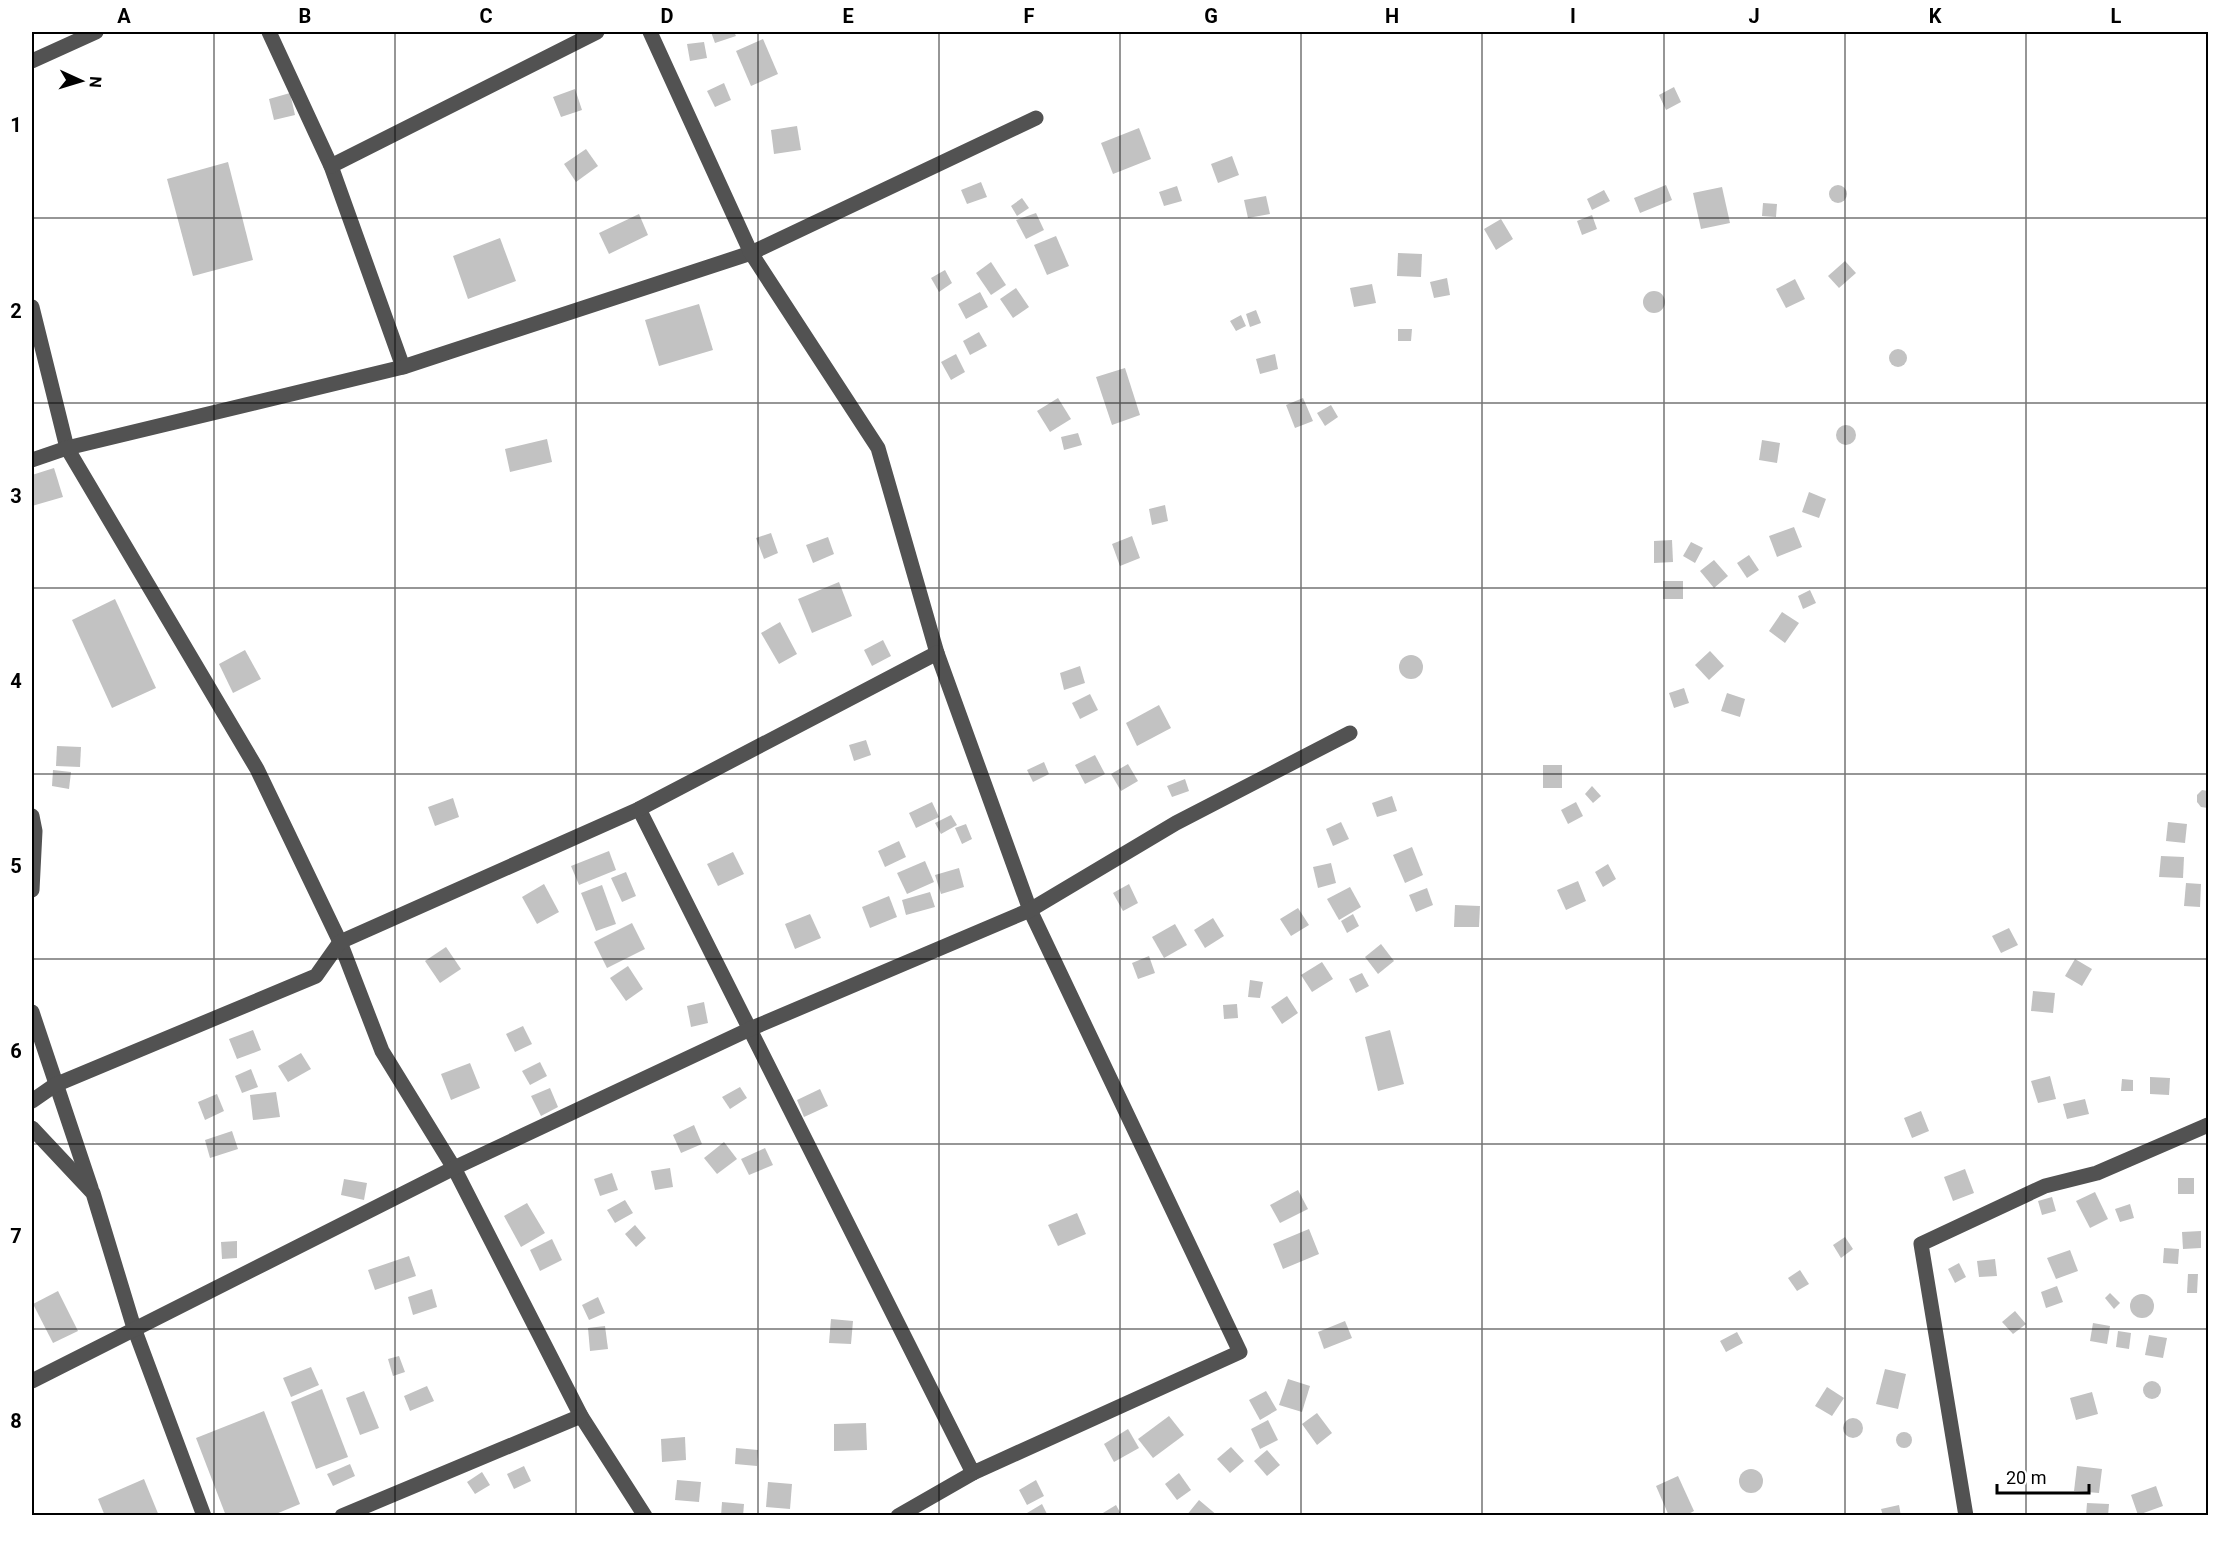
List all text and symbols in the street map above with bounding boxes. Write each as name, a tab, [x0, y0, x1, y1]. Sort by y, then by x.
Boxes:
text: A	[117, 4, 131, 28]
text: B	[299, 4, 311, 28]
text: C	[479, 4, 493, 28]
text: D	[661, 4, 674, 28]
text: E	[842, 4, 854, 28]
text: F	[1024, 4, 1035, 28]
text: G	[1204, 4, 1218, 28]
text: H	[1385, 4, 1399, 28]
text: I	[1570, 4, 1576, 28]
text: J	[1748, 4, 1760, 28]
text: K	[1929, 4, 1942, 28]
text: L	[2111, 4, 2122, 28]
north arrow	[51, 51, 111, 111]
text: N	[86, 76, 105, 88]
text: 1	[10, 113, 22, 137]
text: 2	[10, 299, 22, 323]
text: 3	[10, 484, 22, 508]
text: 4	[10, 669, 22, 693]
text: 5	[10, 854, 22, 878]
text: 6	[10, 1039, 22, 1063]
text: 7	[10, 1224, 22, 1248]
text: 8	[10, 1409, 22, 1433]
scale bar	[1997, 1457, 2088, 1495]
text: 20 m	[2006, 1467, 2046, 1488]

